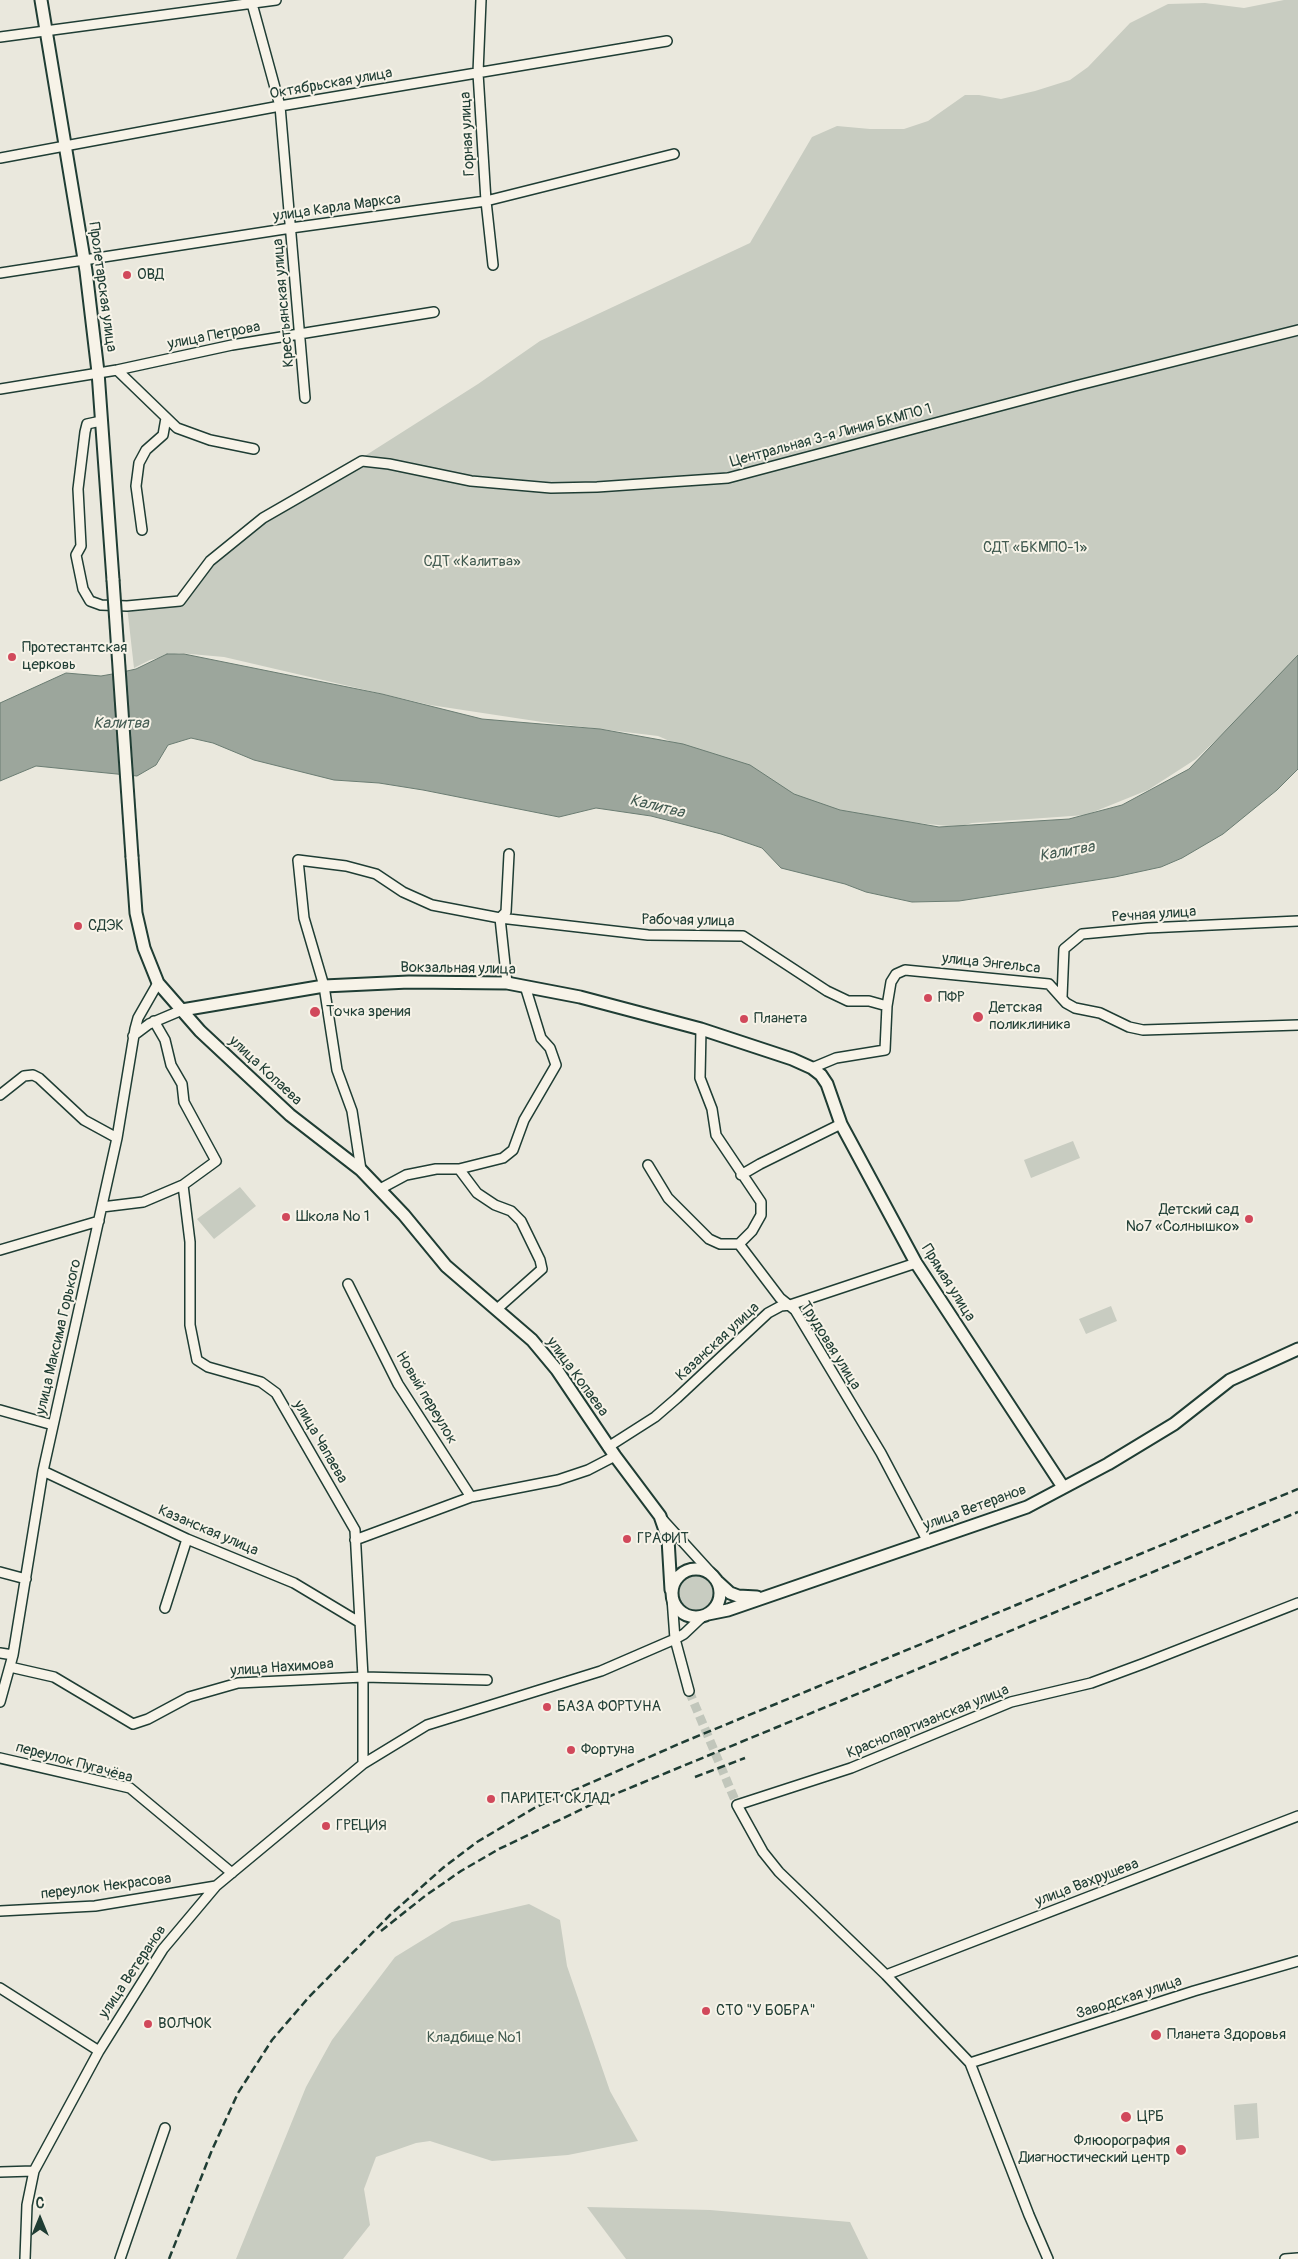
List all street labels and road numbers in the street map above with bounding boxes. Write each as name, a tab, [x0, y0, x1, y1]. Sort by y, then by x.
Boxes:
street label: Октябрьская улица	[268, 64, 394, 104]
street label: Горная улица	[457, 91, 479, 177]
street label: улица Карла Маркса	[272, 190, 402, 226]
street label: Пролетарская улица	[84, 221, 120, 353]
street label: Крестьянская улица	[269, 238, 299, 368]
street label: улица Петрова	[166, 318, 262, 354]
street label: Центральная 3-я Линия БКМПО 1	[728, 400, 934, 472]
street label: Речная улица	[1111, 903, 1197, 927]
street label: Рабочая улица	[641, 911, 735, 931]
street label: улица Энгельса	[941, 950, 1041, 978]
street label: Вокзальная улица	[400, 959, 516, 979]
street label: улица Копаева	[225, 1032, 305, 1110]
street label: Прямая улица	[917, 1241, 979, 1325]
street label: улица Максима Горького	[32, 1258, 86, 1416]
street label: Трудовая улица	[796, 1298, 864, 1394]
street label: Казанская улица	[673, 1299, 763, 1385]
street label: улица Копаева	[542, 1334, 612, 1420]
street label: Новый переулок	[391, 1349, 461, 1447]
street label: улица Чапаева	[289, 1397, 351, 1487]
street label: улица Ветеранов	[921, 1481, 1029, 1535]
street label: Казанская улица	[155, 1502, 261, 1560]
street label: улица Нахимова	[230, 1655, 334, 1681]
street label: Краснопартизанская улица	[844, 1681, 1012, 1763]
street label: переулок Пугачёва	[14, 1739, 134, 1787]
street label: улица Вахрушева	[1033, 1855, 1141, 1911]
street label: переулок Некрасова	[40, 1870, 172, 1904]
street label: улица Ветеранов	[95, 1922, 171, 2022]
street label: Заводская улица	[1074, 1972, 1184, 2024]

